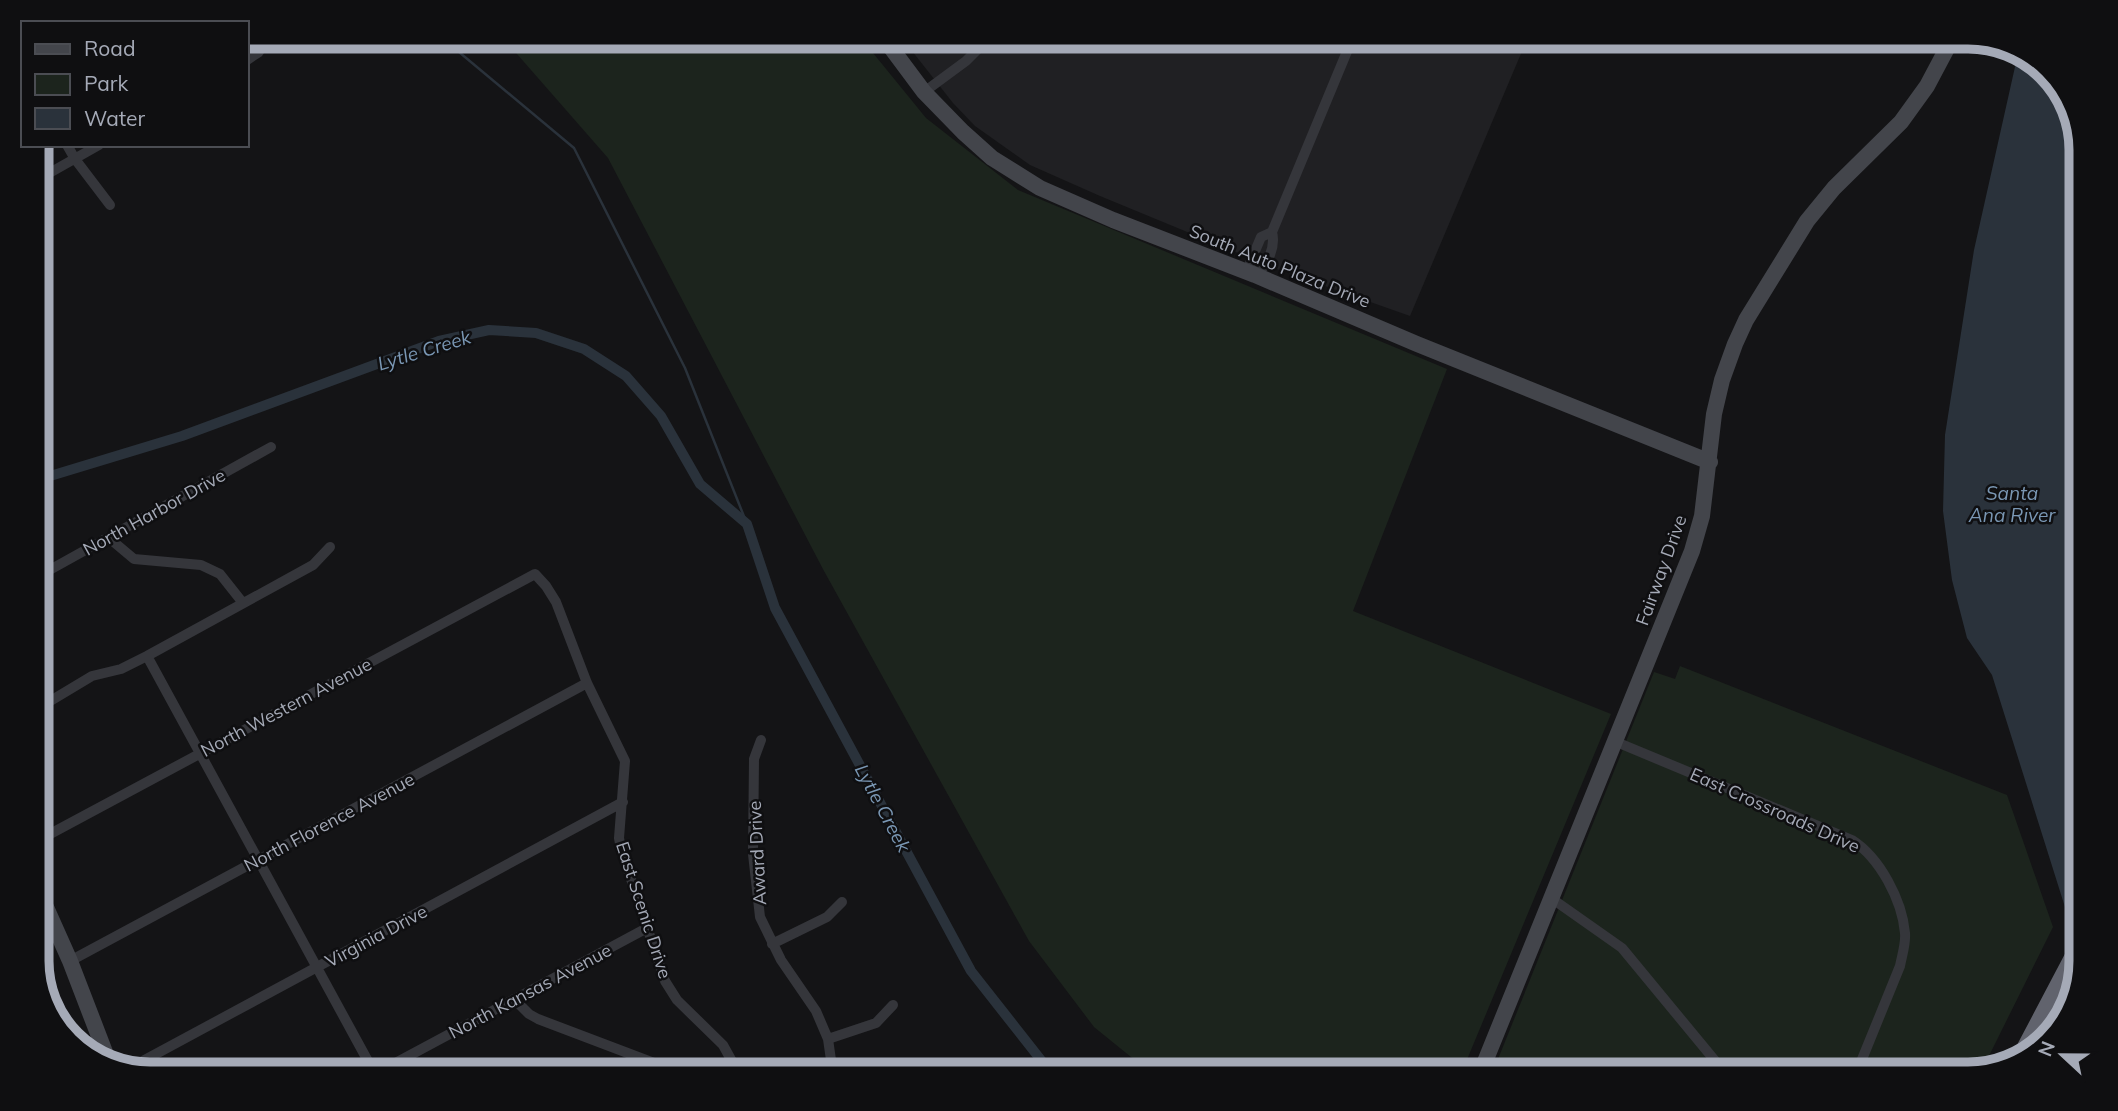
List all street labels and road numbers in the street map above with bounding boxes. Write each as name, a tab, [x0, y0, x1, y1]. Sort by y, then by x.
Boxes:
street label: South Auto Plaza Drive	[1186, 219, 1374, 313]
street label: North Harbor Drive	[79, 463, 229, 561]
street label: Fairway Drive	[1630, 512, 1692, 628]
street label: North Western Avenue	[197, 652, 375, 762]
street label: East Crossroads Drive	[1687, 762, 1863, 858]
street label: North Florence Avenue	[240, 767, 418, 877]
street label: Award Drive	[743, 800, 771, 906]
street label: East Scenic Drive	[611, 839, 677, 981]
street label: Virginia Drive	[321, 900, 431, 972]
street label: North Kansas Avenue	[445, 938, 615, 1044]

